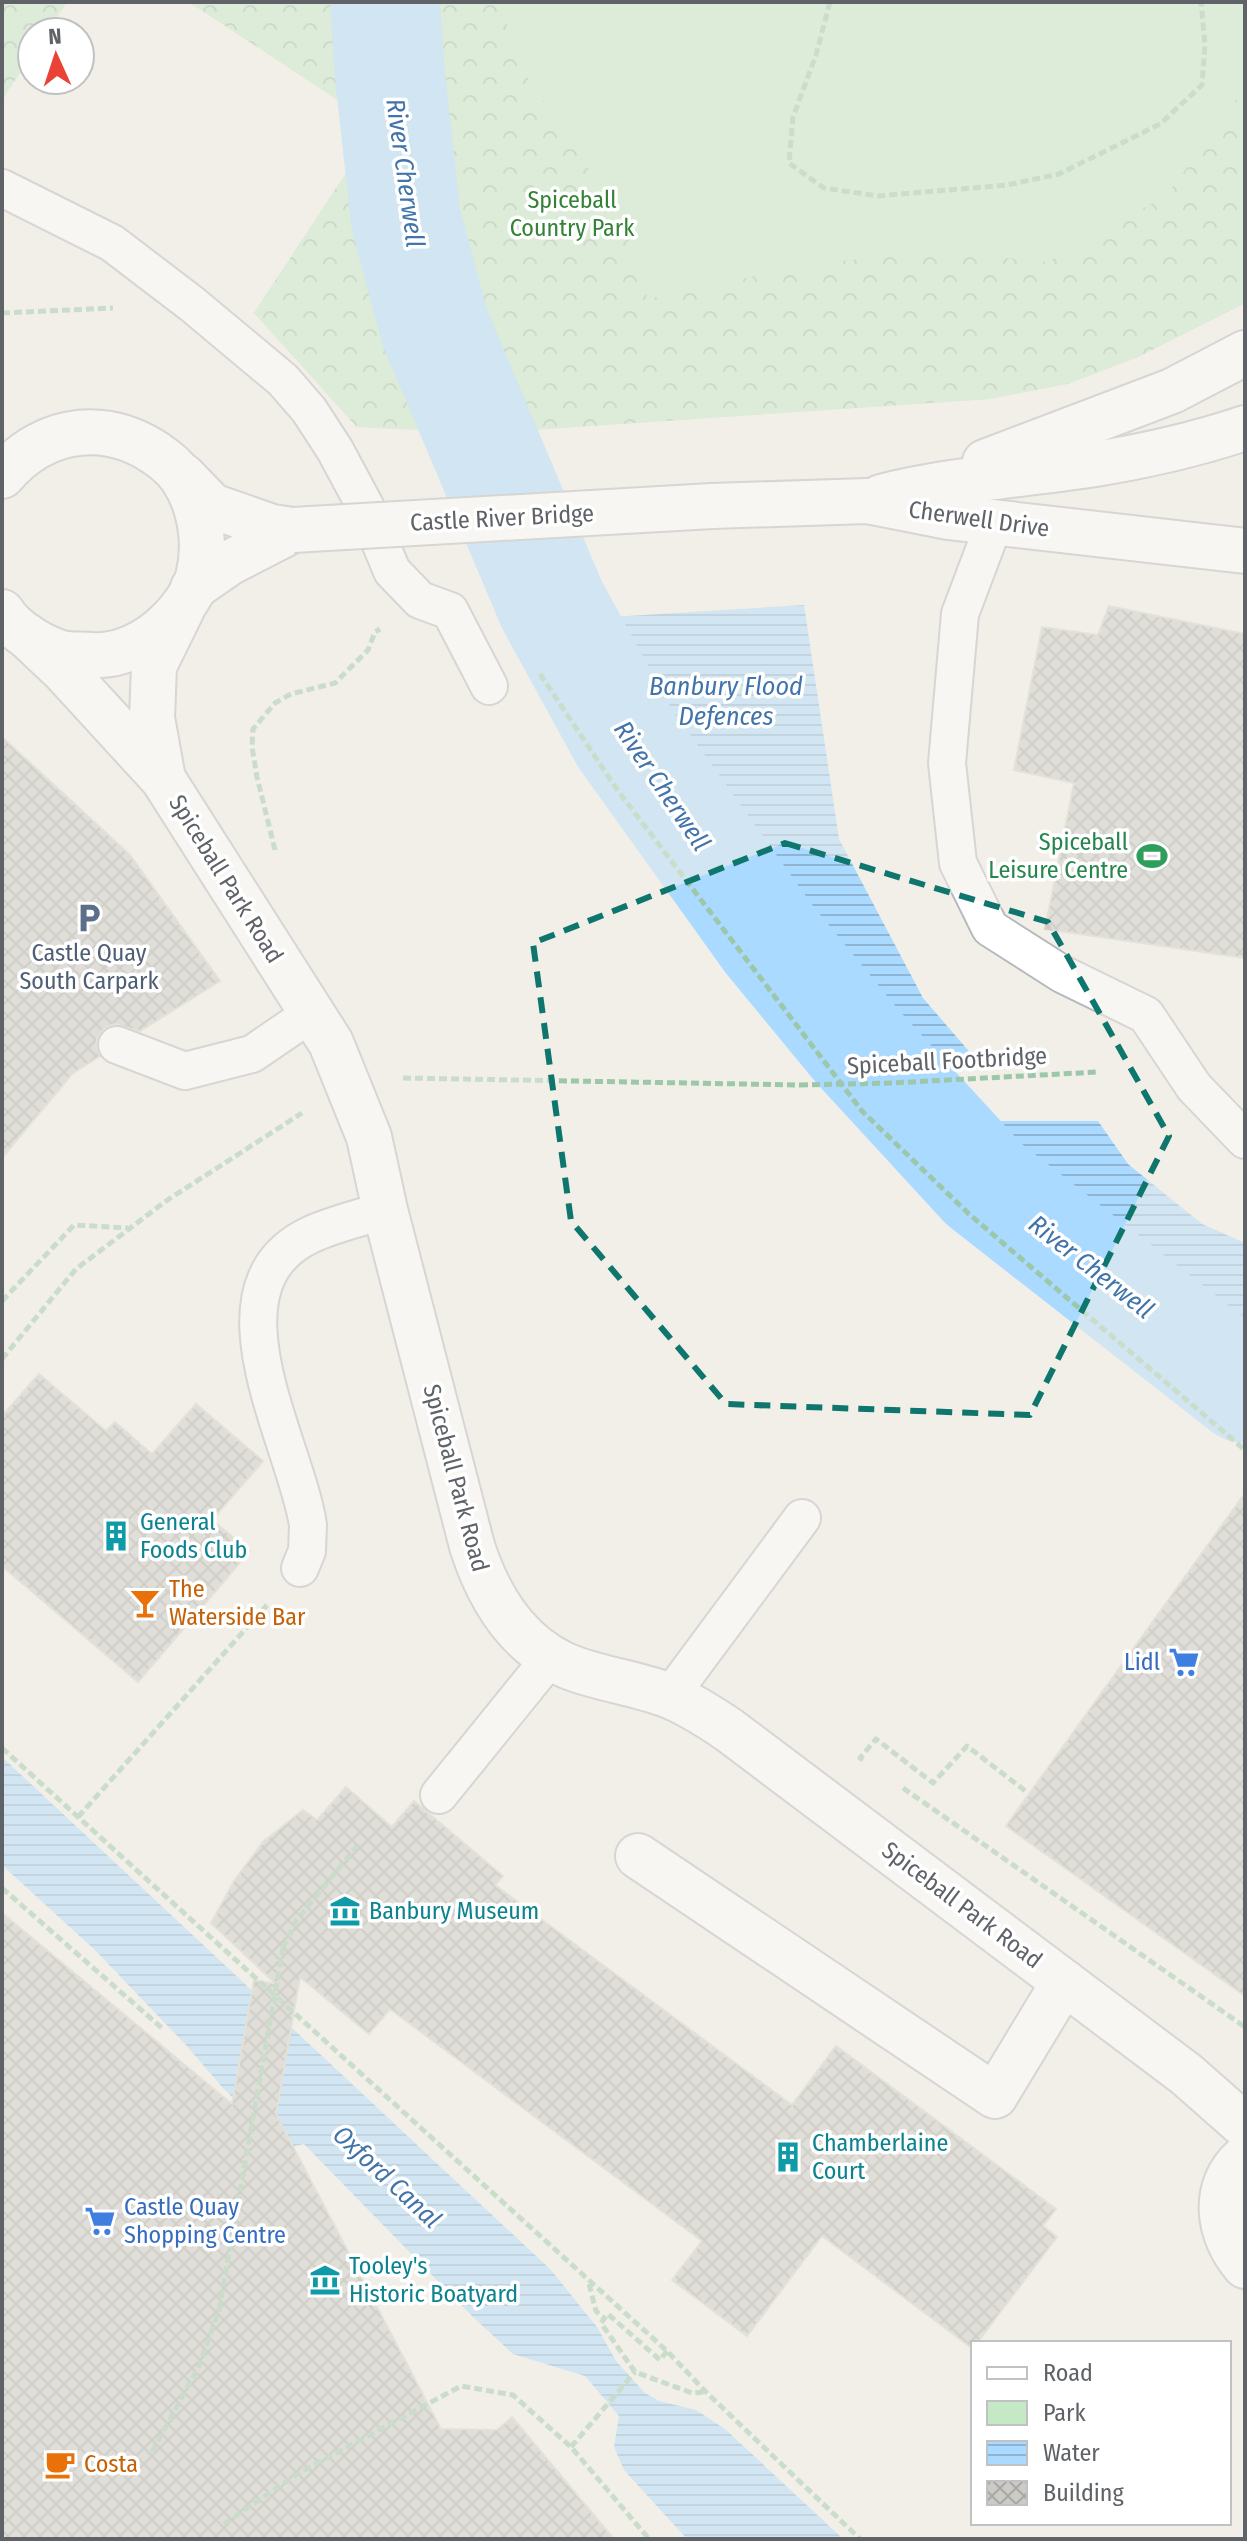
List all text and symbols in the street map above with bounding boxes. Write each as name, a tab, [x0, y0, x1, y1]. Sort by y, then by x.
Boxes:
north arrow	[16, 16, 96, 96]
text: N	[48, 23, 62, 50]
water label: River Cherwell	[379, 97, 431, 250]
park label: Spiceball Country Park	[510, 186, 635, 242]
street label: Cherwell Drive	[907, 495, 1051, 543]
street label: Castle River Bridge	[409, 499, 595, 537]
water label: Banbury Flood Defences	[649, 671, 803, 732]
water label: River Cherwell	[607, 715, 717, 857]
street label: Spiceball Park Road	[163, 790, 289, 968]
place label: Spiceball Leisure Centre	[988, 828, 1128, 884]
sports icon: Spiceball Leisure Centre	[1135, 839, 1169, 873]
parking icon: Castle Quay South Carpark	[72, 901, 106, 935]
place label: Castle Quay South Carpark	[19, 939, 159, 995]
street label: Spiceball Footbridge	[846, 1042, 1048, 1080]
water label: River Cherwell	[1022, 1209, 1160, 1326]
street label: Spiceball Park Road	[418, 1381, 494, 1575]
place label: General Foods Club	[140, 1508, 247, 1564]
building icon: General Foods Club	[99, 1519, 133, 1553]
place label: The Waterside Bar	[169, 1575, 306, 1631]
bar icon: The Waterside Bar	[128, 1586, 162, 1620]
supermarket icon: Lidl	[1167, 1645, 1201, 1679]
place label: Lidl	[1124, 1648, 1160, 1676]
street label: Spiceball Park Road	[877, 1836, 1047, 1974]
museum icon: Banbury Museum	[328, 1894, 362, 1928]
place label: Banbury Museum	[369, 1897, 539, 1925]
water label: Oxford Canal	[327, 2119, 448, 2235]
place label: Chamberlaine Court	[812, 2129, 948, 2185]
building icon: Chamberlaine Court	[771, 2140, 805, 2174]
place label: Castle Quay Shopping Centre	[124, 2193, 286, 2249]
supermarket icon: Castle Quay Shopping Centre	[83, 2204, 117, 2238]
place label: Tooley's Historic Boatyard	[349, 2252, 518, 2308]
museum icon: Tooley's Historic Boatyard	[308, 2263, 342, 2297]
legend	[971, 2341, 1231, 2525]
text: Road	[1043, 2359, 1093, 2387]
text: Park	[1043, 2399, 1086, 2427]
text: Water	[1043, 2439, 1100, 2467]
cafe icon: Costa	[43, 2447, 77, 2481]
place label: Costa	[84, 2450, 138, 2478]
text: Building	[1043, 2479, 1125, 2507]

